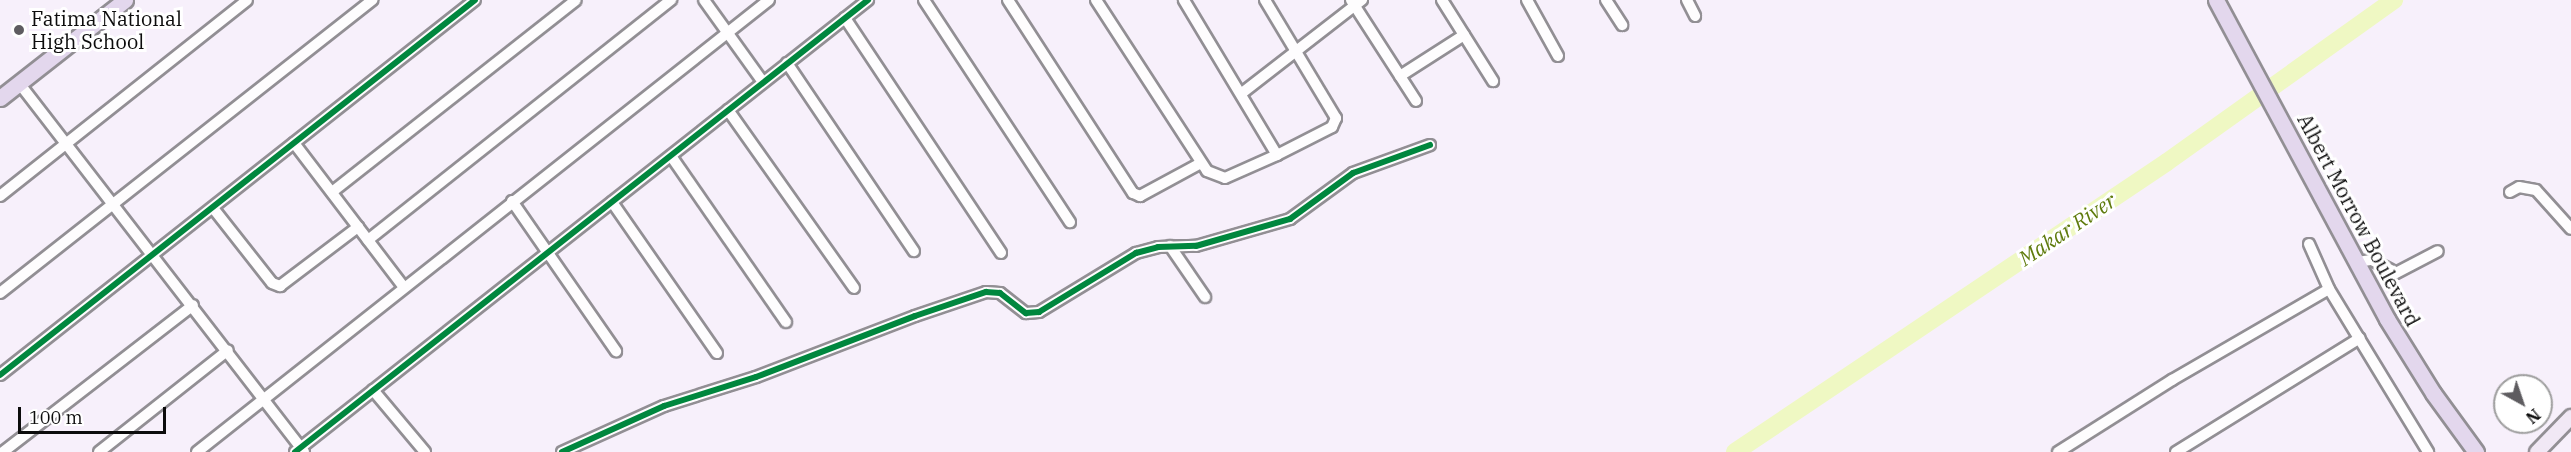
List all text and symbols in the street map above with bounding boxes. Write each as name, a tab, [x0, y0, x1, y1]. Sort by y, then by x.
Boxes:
place label: Fatima National High School	[31, 6, 182, 53]
marker: Fatima National High School	[12, 23, 26, 37]
street label: Albert Morrow Boulevard	[2293, 110, 2425, 330]
water label: Makar River	[2014, 187, 2120, 271]
north arrow	[2493, 374, 2553, 434]
scale bar	[21, 395, 170, 433]
text: N	[2522, 405, 2545, 428]
text: 100 m	[29, 406, 83, 429]

